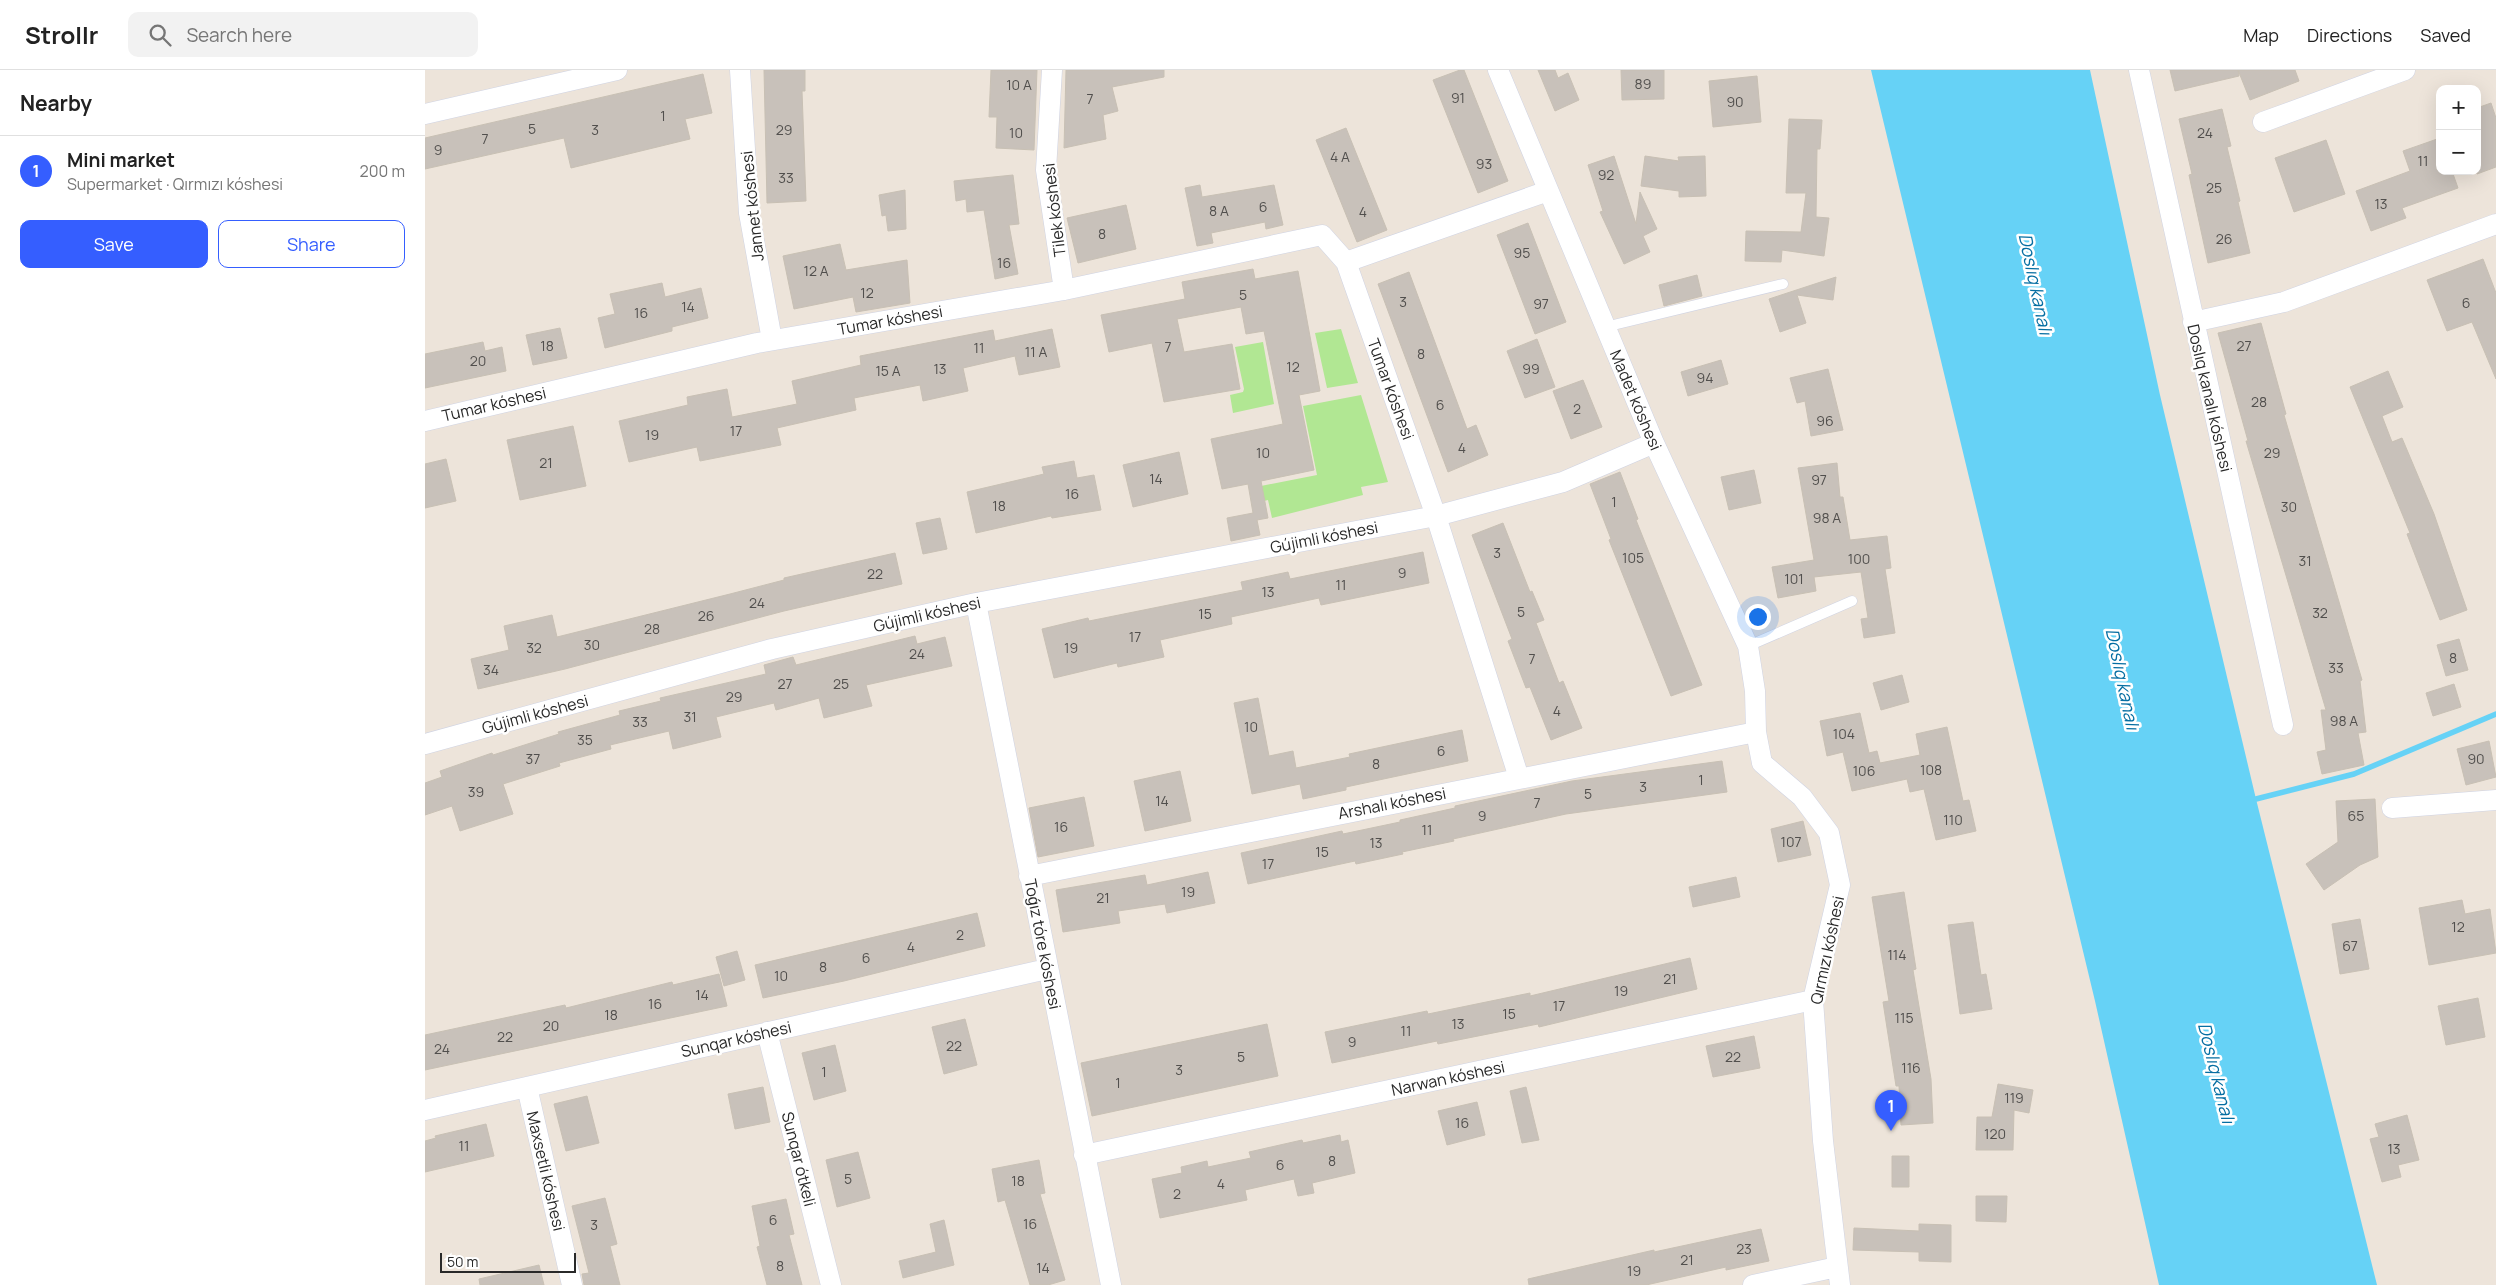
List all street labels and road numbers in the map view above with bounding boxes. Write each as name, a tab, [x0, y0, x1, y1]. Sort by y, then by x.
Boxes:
street label: Jannet kóshesi	[735, 150, 769, 262]
street label: Tilek kóshesi	[1037, 162, 1071, 258]
street label: Tumar kóshesi	[836, 300, 944, 340]
street label: Doslıq kanalı kóshesi	[2182, 322, 2238, 474]
street label: Tumar kóshesi	[1362, 335, 1420, 443]
street label: Madet kóshesi	[1605, 346, 1667, 454]
street label: Tumar kóshesi	[440, 381, 548, 427]
street label: Gújimli kóshesi	[1268, 516, 1380, 558]
street label: Gújimli kóshesi	[871, 591, 983, 637]
street label: Gújimli kóshesi	[479, 689, 591, 739]
street label: Arshalı kóshesi	[1336, 782, 1448, 824]
street label: Toǵız tóre kóshesi	[1020, 877, 1066, 1011]
street label: Qırmızı kóshesi	[1805, 894, 1849, 1006]
street label: Sunqar kóshesi	[679, 1016, 793, 1062]
street label: Narwan kóshesi	[1389, 1055, 1507, 1101]
street label: Maxsetli kóshesi	[522, 1109, 570, 1233]
street label: Sunqar ótkeli	[777, 1109, 821, 1209]

